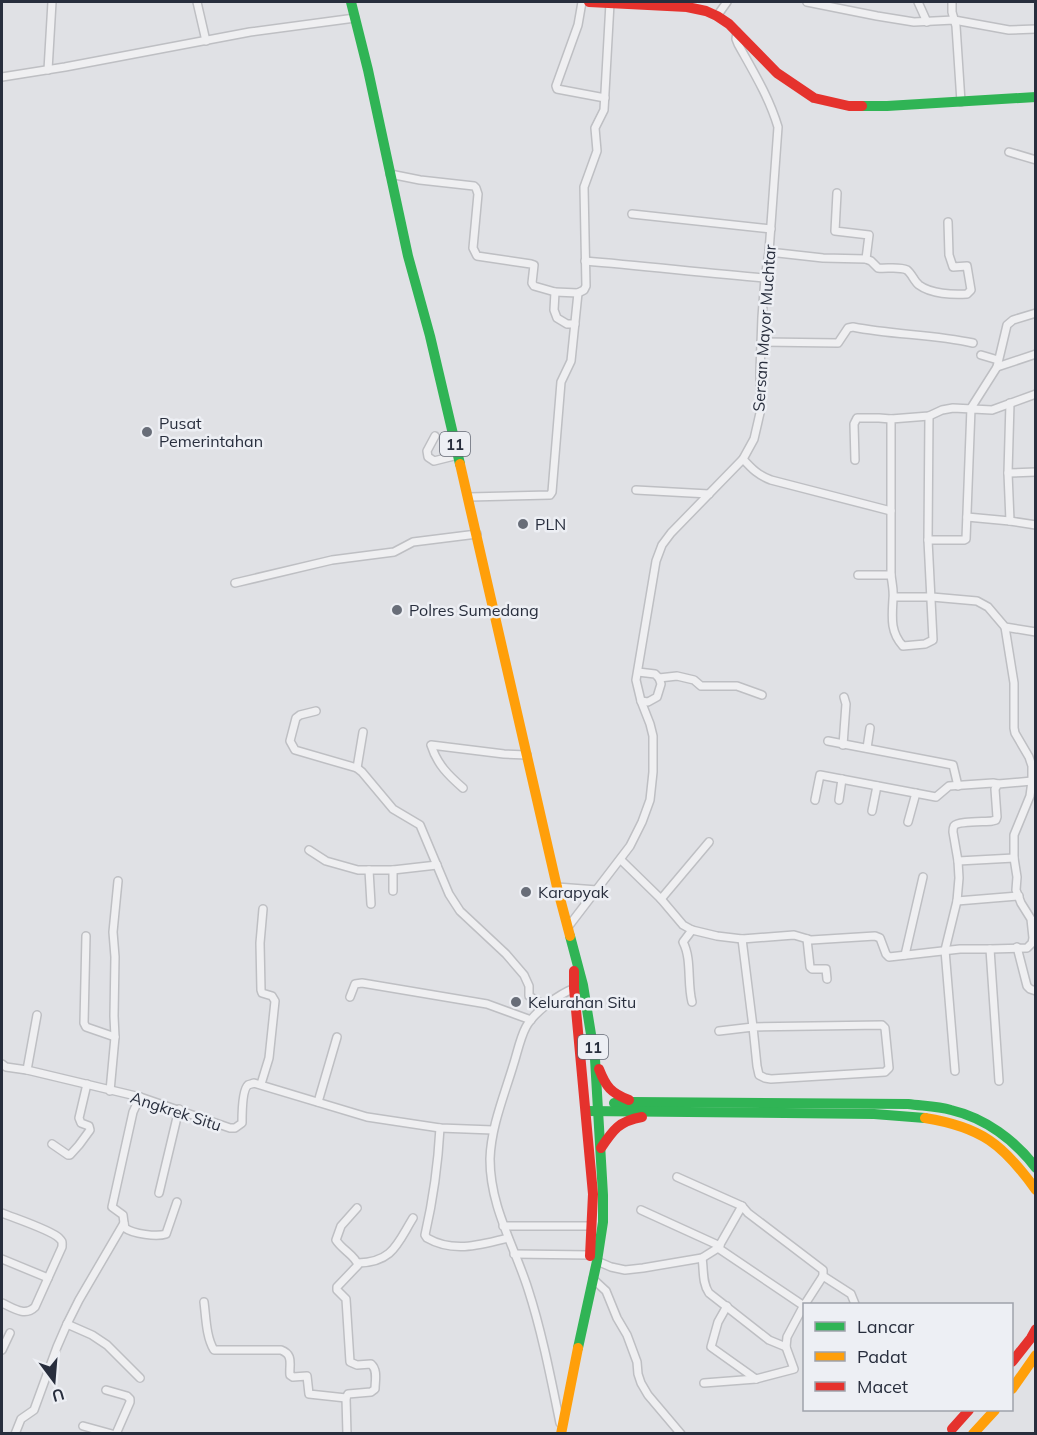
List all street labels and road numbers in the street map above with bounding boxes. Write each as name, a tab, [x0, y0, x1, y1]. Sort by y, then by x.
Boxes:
street label: Sersan Mayor Muchtar	[748, 244, 780, 412]
road number: 11	[440, 432, 470, 456]
road number: 11	[578, 1035, 608, 1059]
street label: Angkrek Situ	[128, 1087, 224, 1135]

